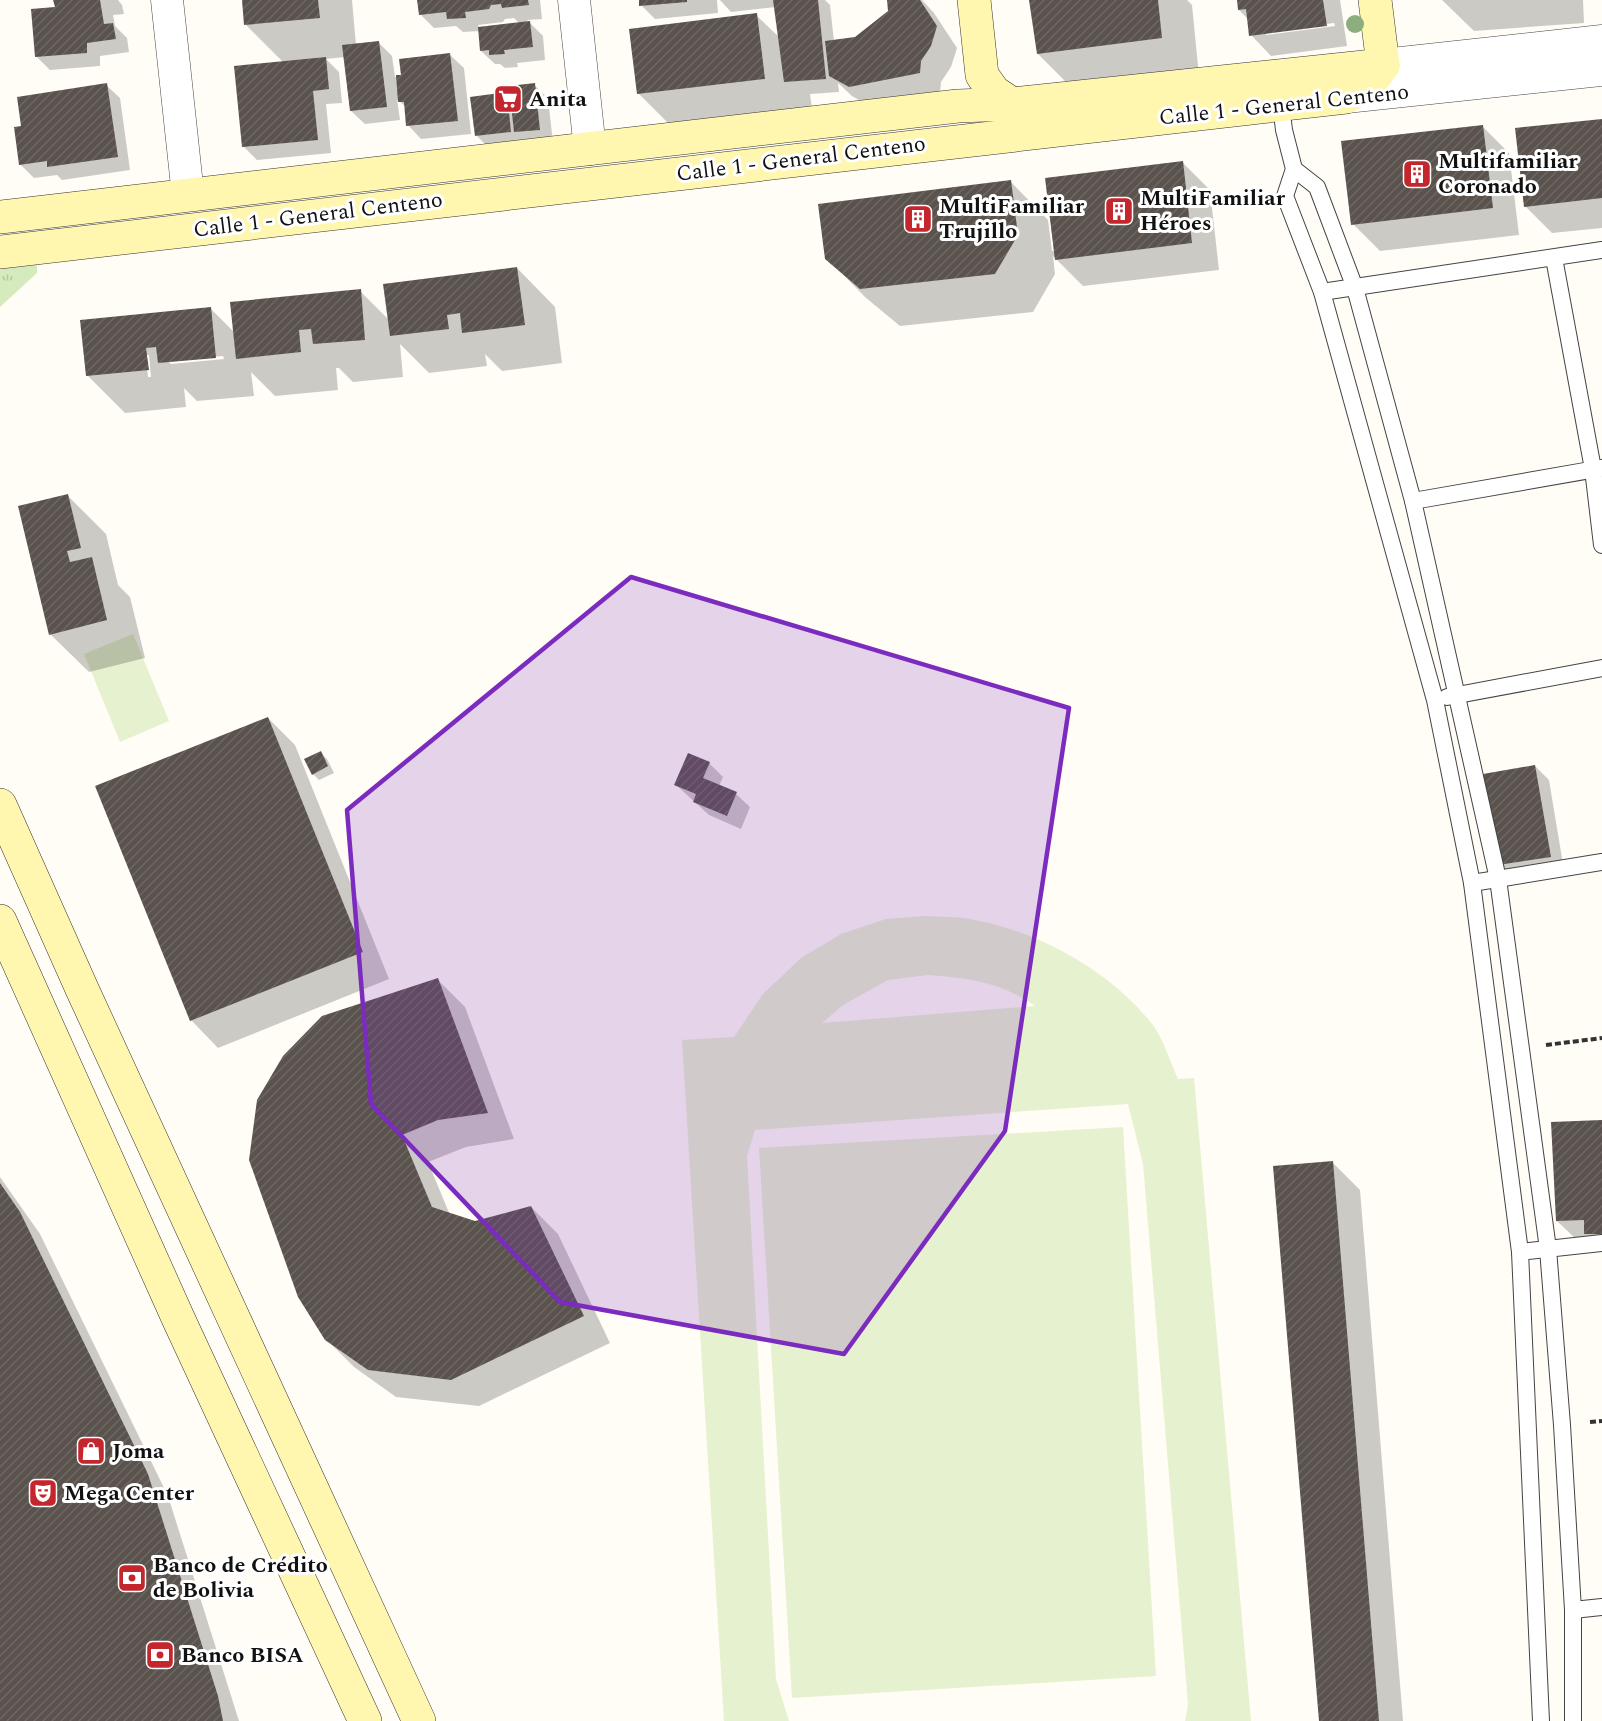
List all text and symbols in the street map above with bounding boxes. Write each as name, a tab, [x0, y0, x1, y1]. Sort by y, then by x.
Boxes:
street label: Calle 1 - General Centeno	[1157, 75, 1411, 135]
supermarket icon: Anita	[492, 83, 524, 115]
place label: Anita	[529, 83, 587, 116]
street label: Calle 1 - General Centeno	[674, 127, 928, 191]
place label: Multifamiliar Coronado	[1438, 145, 1578, 203]
building icon: Multifamiliar Coronado	[1401, 158, 1433, 190]
place label: MultiFamiliar Héroes	[1140, 182, 1286, 240]
street label: Calle 1 - General Centeno	[191, 183, 445, 247]
place label: MultiFamiliar Trujillo	[939, 190, 1085, 248]
building icon: MultiFamiliar Héroes	[1103, 195, 1135, 227]
building icon: MultiFamiliar Trujillo	[902, 203, 934, 235]
shop icon: Joma	[75, 1435, 107, 1467]
place label: Joma	[112, 1435, 165, 1468]
theatre icon: Mega Center	[27, 1477, 59, 1509]
place label: Mega Center	[64, 1477, 195, 1510]
place label: Banco de Crédito de Bolivia	[153, 1549, 328, 1607]
bank icon: Banco de Crédito de Bolivia	[116, 1562, 148, 1594]
bank icon: Banco BISA	[144, 1639, 176, 1671]
place label: Banco BISA	[181, 1639, 304, 1672]

